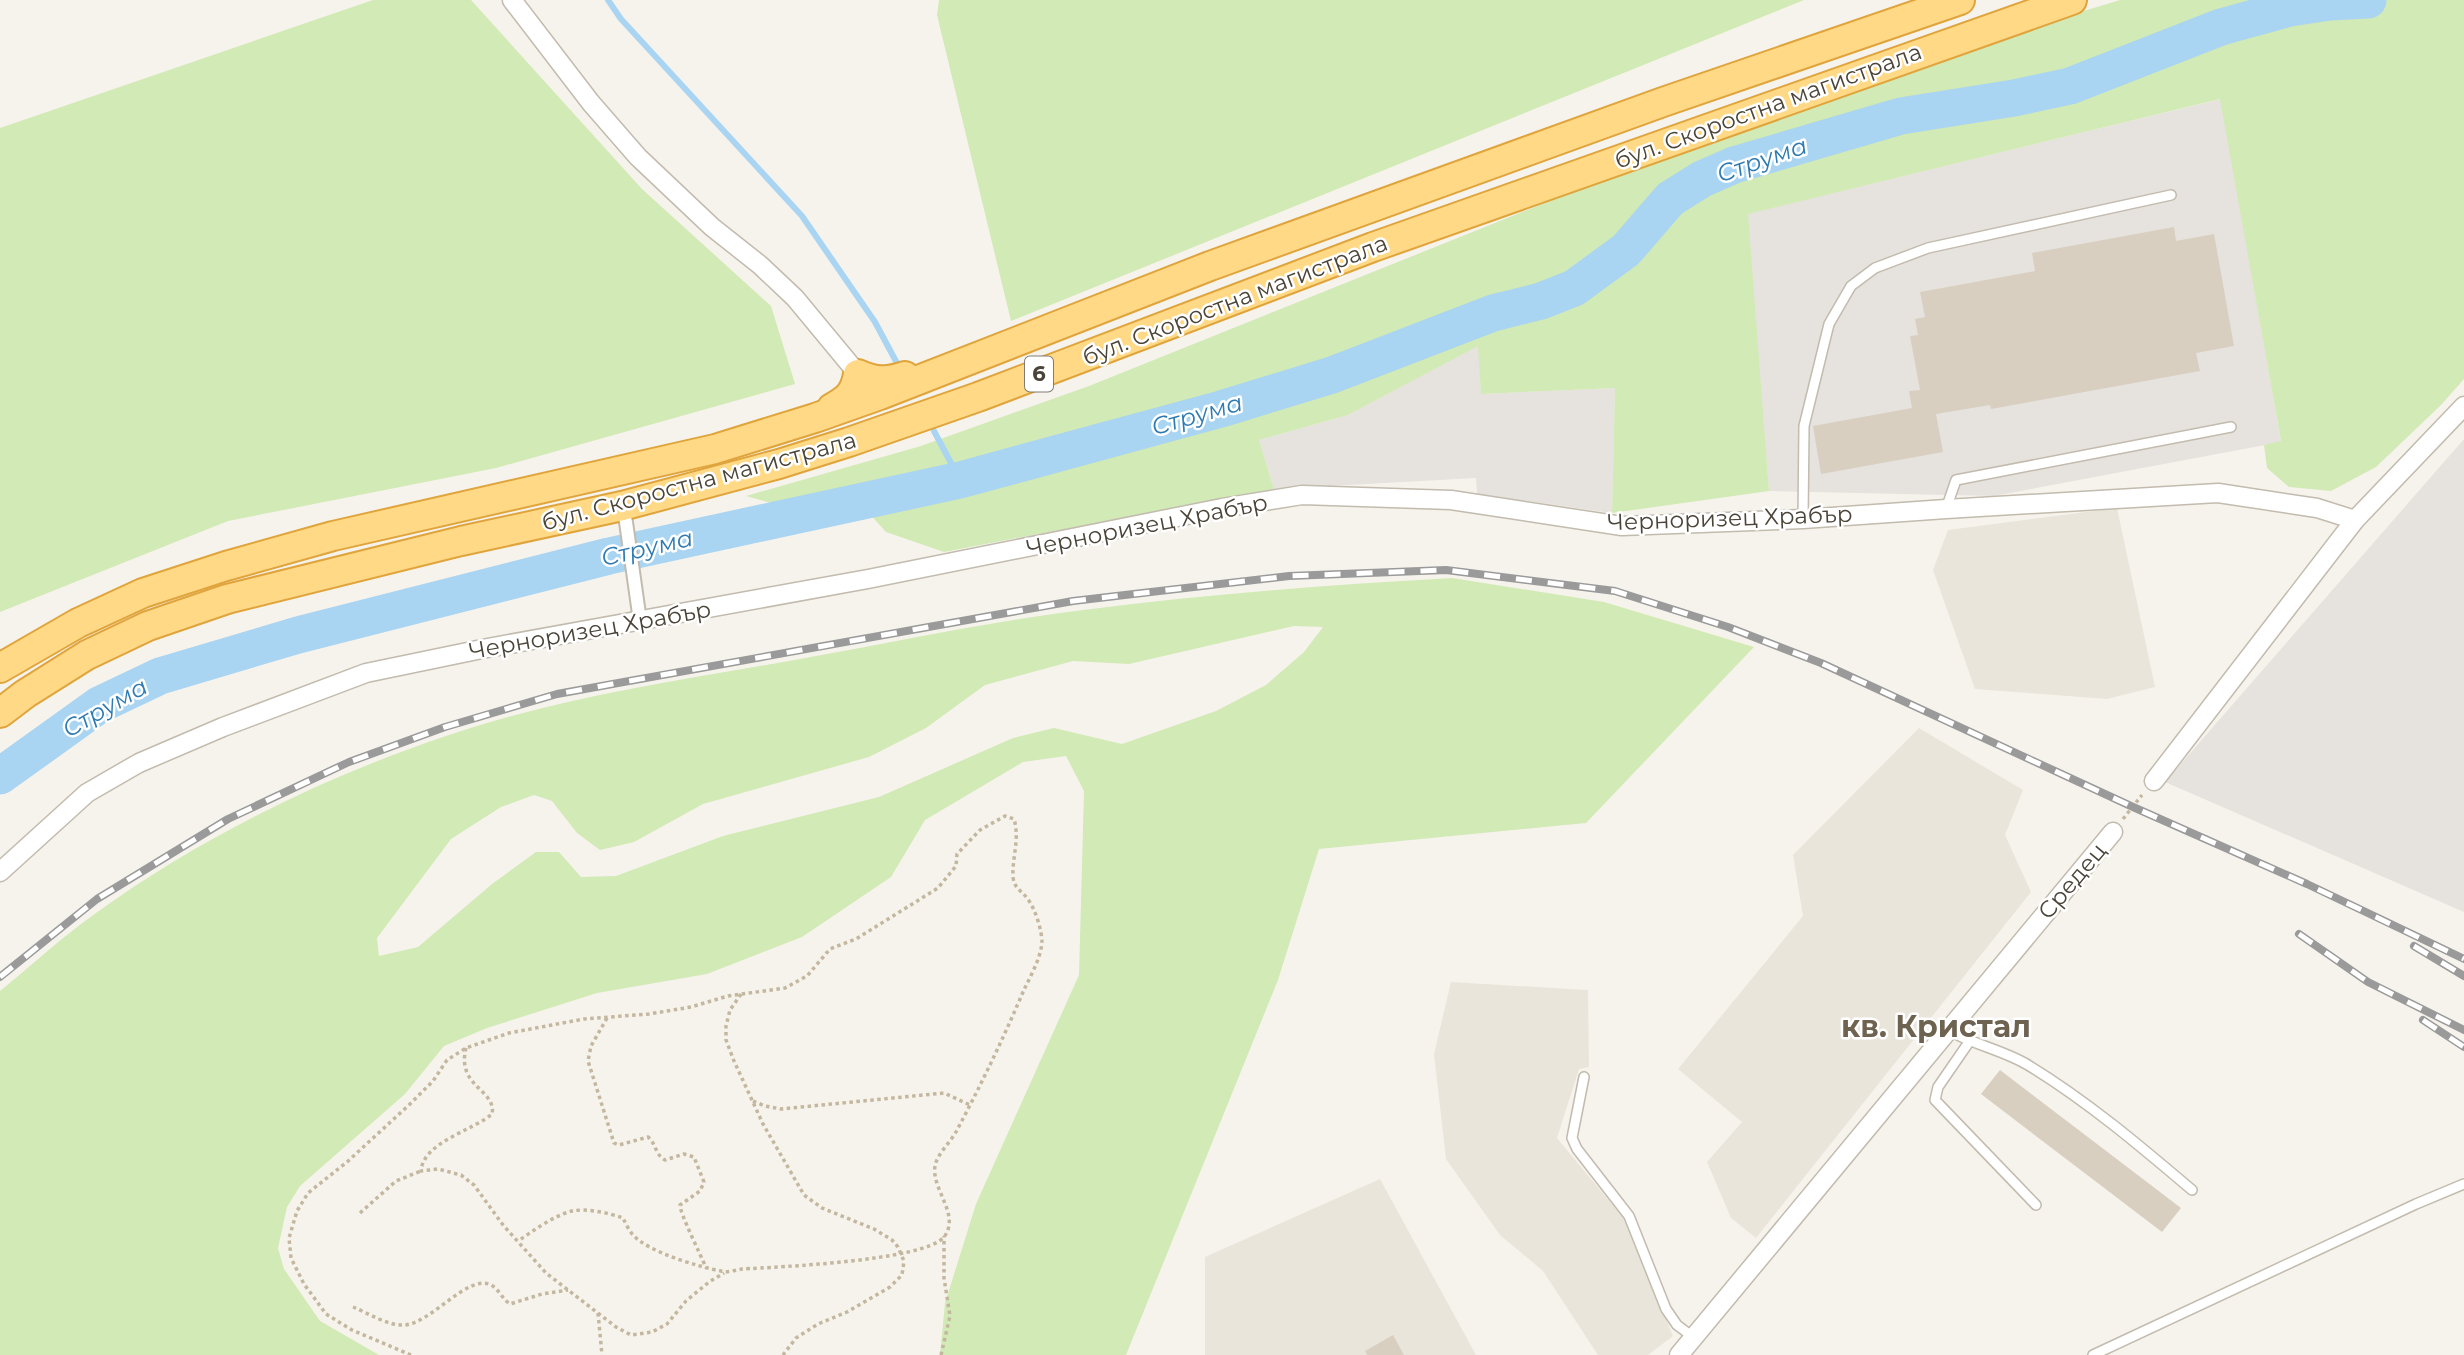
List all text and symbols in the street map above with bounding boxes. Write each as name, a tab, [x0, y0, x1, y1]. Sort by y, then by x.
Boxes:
street label: бул. Скоростна магистрала	[1611, 37, 1925, 175]
water label: Струма	[1713, 131, 1811, 188]
street label: бул. Скоростна магистрала	[1078, 229, 1392, 371]
road number: 6	[1025, 356, 1053, 392]
water label: Струма	[1148, 388, 1246, 441]
street label: бул. Скоростна магистрала	[539, 425, 859, 537]
street label: Черноризец Храбър	[1024, 488, 1270, 562]
street label: Черноризец Храбър	[1607, 500, 1853, 536]
water label: Струма	[598, 523, 696, 572]
street label: Черноризец Храбър	[467, 595, 713, 665]
water label: Струма	[57, 672, 153, 744]
street label: Средец	[2032, 837, 2112, 925]
district label: кв. Кристал	[1841, 1008, 2031, 1045]

